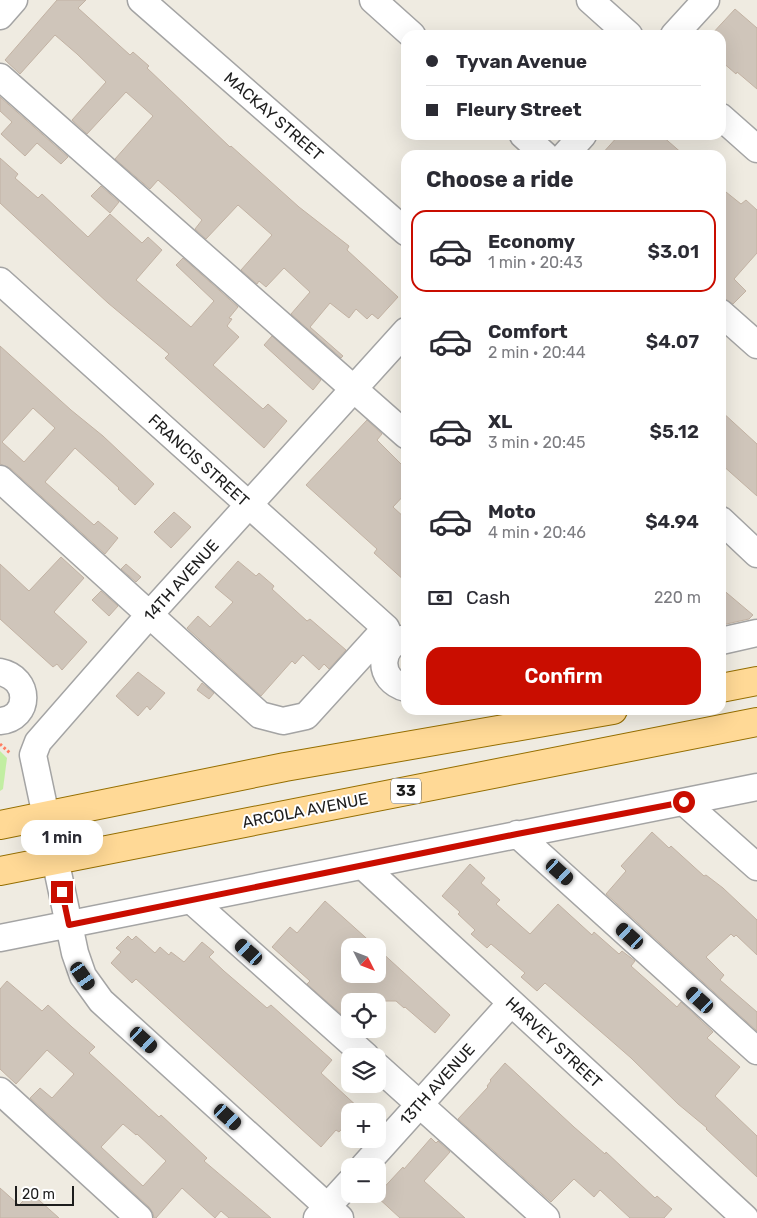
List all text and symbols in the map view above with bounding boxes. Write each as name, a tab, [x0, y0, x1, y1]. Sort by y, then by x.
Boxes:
text: Tyvan Avenue	[456, 50, 587, 73]
street label: MACKAY STREET	[220, 68, 327, 165]
text: Fleury Street	[456, 98, 582, 121]
text: Choose a ride	[426, 166, 573, 193]
icon: car	[428, 229, 473, 274]
text: Economy	[488, 230, 575, 253]
text: $3.01	[647, 240, 699, 263]
text: 1 min · 20:43	[488, 253, 583, 272]
icon: car	[428, 319, 473, 364]
text: Comfort	[488, 320, 568, 343]
text: $4.07	[646, 330, 699, 353]
text: 2 min · 20:44	[488, 343, 586, 362]
icon: car	[428, 409, 473, 454]
street label: FRANCIS STREET	[144, 410, 253, 511]
text: XL	[488, 410, 512, 433]
text: $5.12	[650, 420, 699, 443]
text: 3 min · 20:45	[488, 433, 586, 452]
icon: car	[428, 499, 473, 544]
text: Moto	[488, 500, 536, 523]
text: $4.94	[645, 510, 699, 533]
text: 4 min · 20:46	[488, 523, 586, 542]
street label: 14TH AVENUE	[140, 536, 223, 625]
icon: cash	[426, 584, 454, 612]
text: Cash	[466, 586, 510, 609]
text: 220 m	[654, 588, 701, 607]
button: Confirm	[426, 647, 701, 705]
road number: 33	[391, 778, 421, 804]
street label: ARCOLA AVENUE	[241, 789, 370, 832]
route start	[673, 791, 695, 813]
callout: 1 min	[21, 820, 103, 854]
text: 1 min	[42, 828, 82, 847]
car	[543, 856, 576, 888]
route end	[51, 881, 73, 903]
car	[613, 920, 646, 952]
car	[232, 936, 265, 968]
north arrow	[341, 938, 386, 982]
map controls	[341, 938, 386, 1203]
car	[68, 959, 97, 993]
car	[683, 984, 716, 1016]
button: locate	[341, 993, 386, 1038]
street label: HARVEY STREET	[502, 993, 606, 1092]
car	[127, 1024, 160, 1056]
street label: 13TH AVENUE	[396, 1040, 479, 1129]
button: layers	[341, 1048, 386, 1093]
car	[211, 1101, 244, 1133]
button: +	[341, 1103, 386, 1148]
button: −	[341, 1158, 386, 1203]
scale bar	[15, 1183, 74, 1206]
text: 20 m	[22, 1186, 55, 1203]

